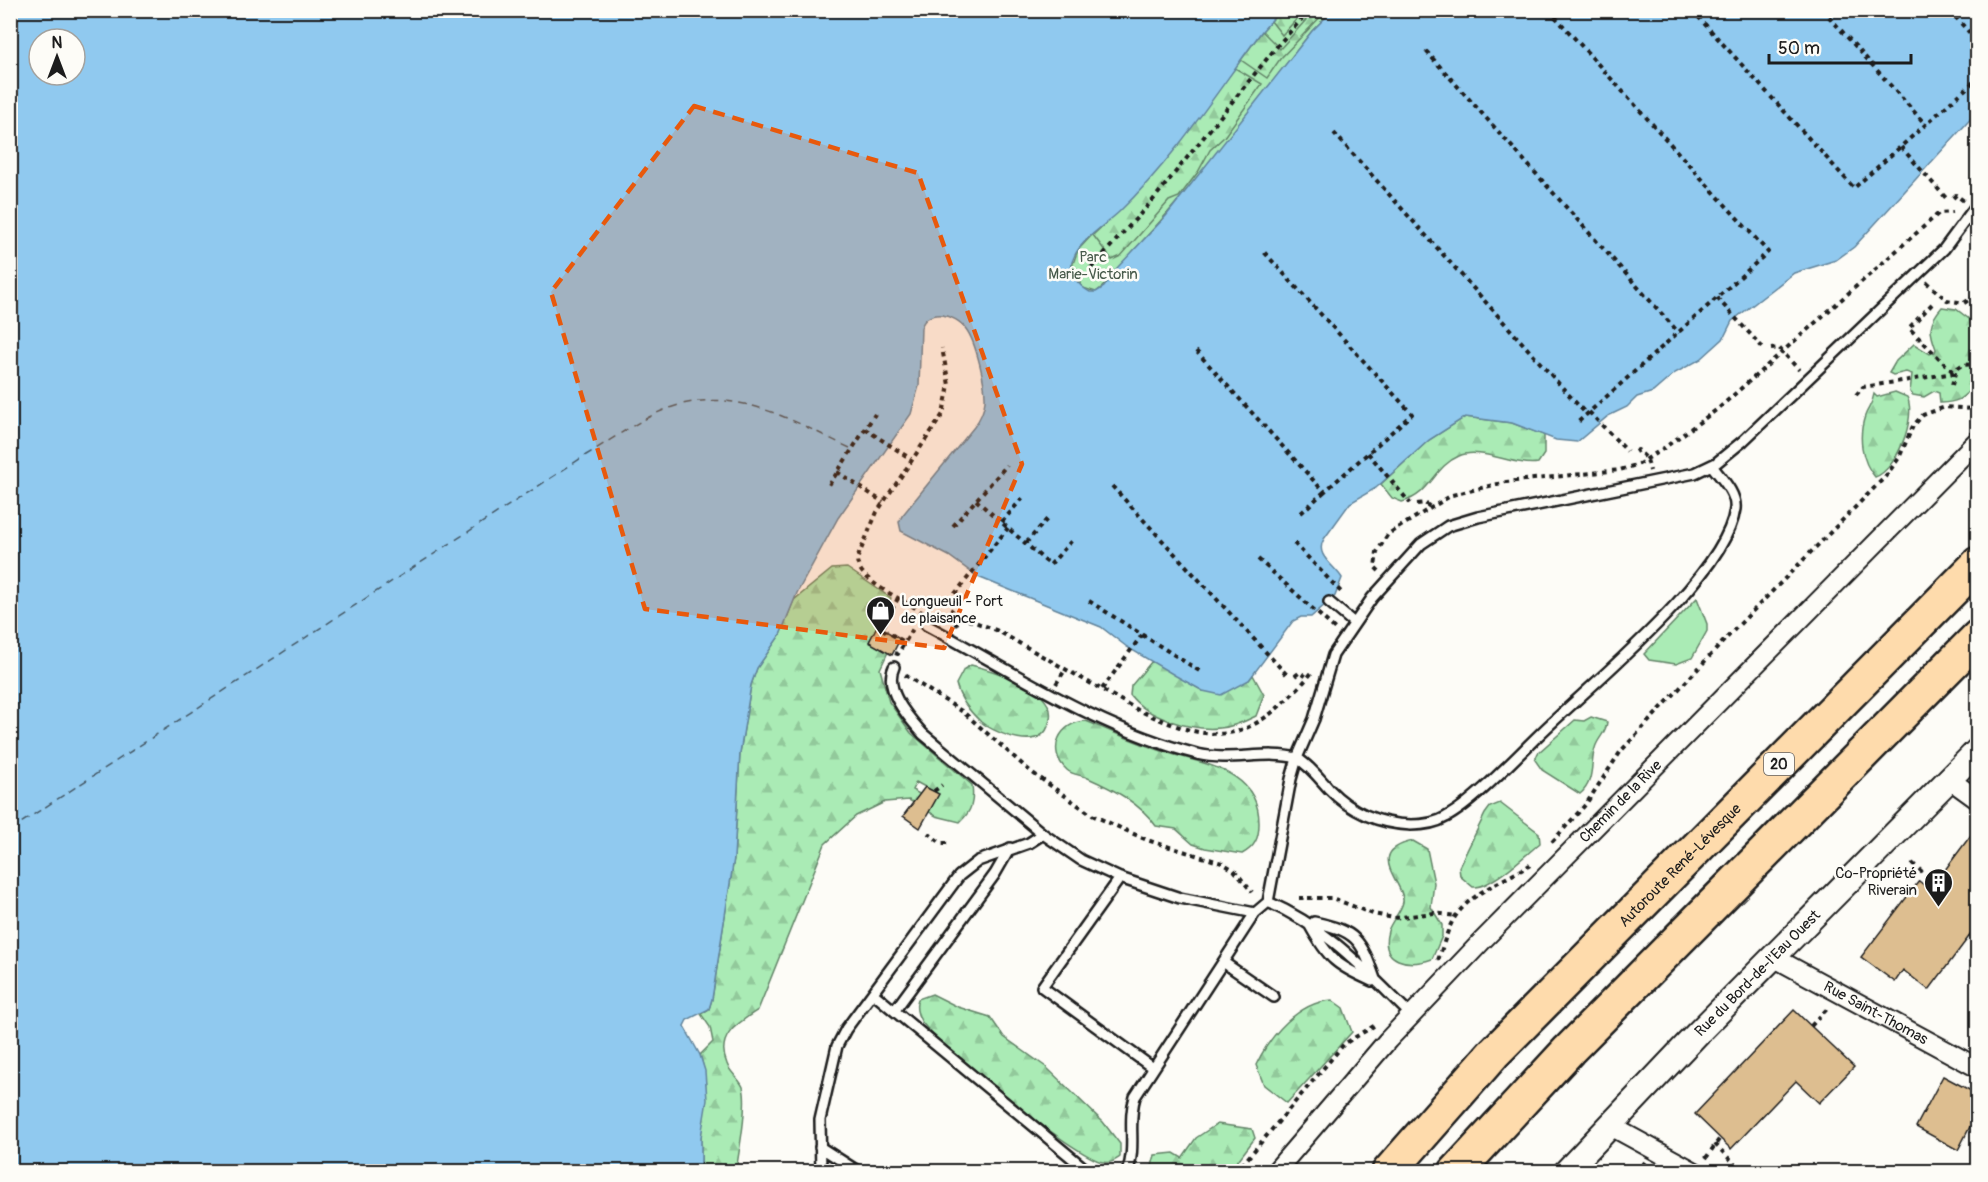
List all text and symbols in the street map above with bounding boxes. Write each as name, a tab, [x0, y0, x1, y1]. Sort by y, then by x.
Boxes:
north arrow	[27, 27, 87, 87]
scale bar	[1769, 27, 1912, 65]
text: N	[52, 33, 63, 53]
text: 50 m	[1778, 37, 1820, 60]
park label: Parc Marie-Victorin	[1048, 248, 1138, 284]
place label: Longueuil - Port de plaisance	[901, 592, 1004, 628]
shop icon: Longueuil - Port de plaisance	[864, 594, 896, 636]
road number: 20	[1764, 753, 1794, 775]
street label: Chemin de la Rive	[1576, 756, 1666, 847]
street label: Autoroute René-Lévesque	[1615, 799, 1746, 931]
place label: Co-Propriété Riverain	[1835, 864, 1917, 900]
building icon: Co-Propriété Riverain	[1922, 866, 1954, 908]
street label: Rue du Bord-de-l'Eau Ouest	[1691, 905, 1825, 1041]
street label: Rue Saint-Thomas	[1820, 977, 1931, 1049]

